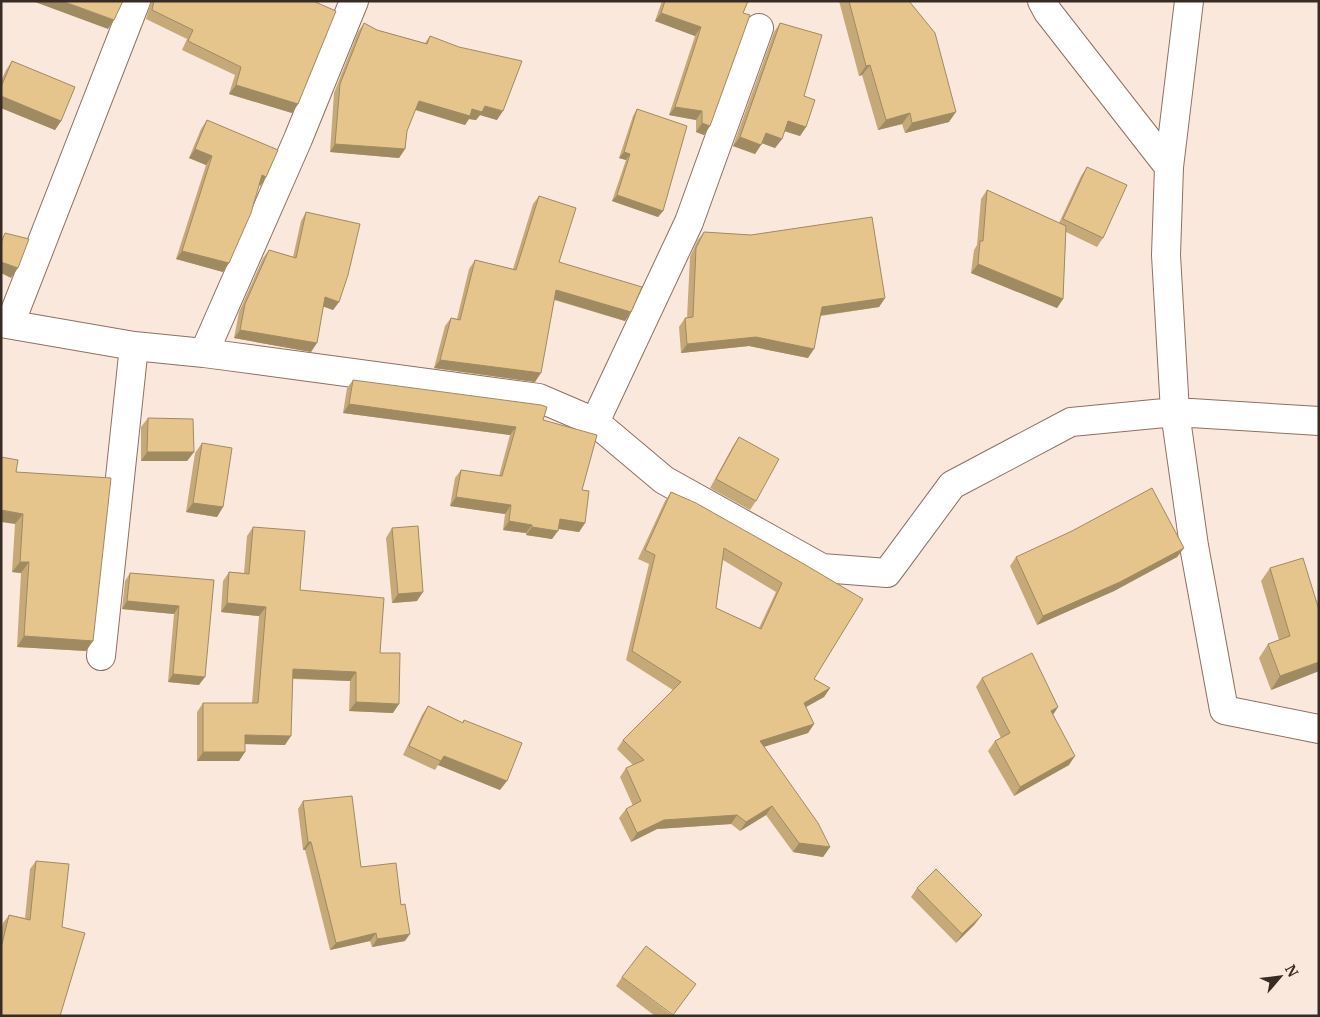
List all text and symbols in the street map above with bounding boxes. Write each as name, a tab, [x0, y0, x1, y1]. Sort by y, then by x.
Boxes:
north arrow	[1255, 952, 1305, 1002]
text: N	[1281, 962, 1302, 980]

